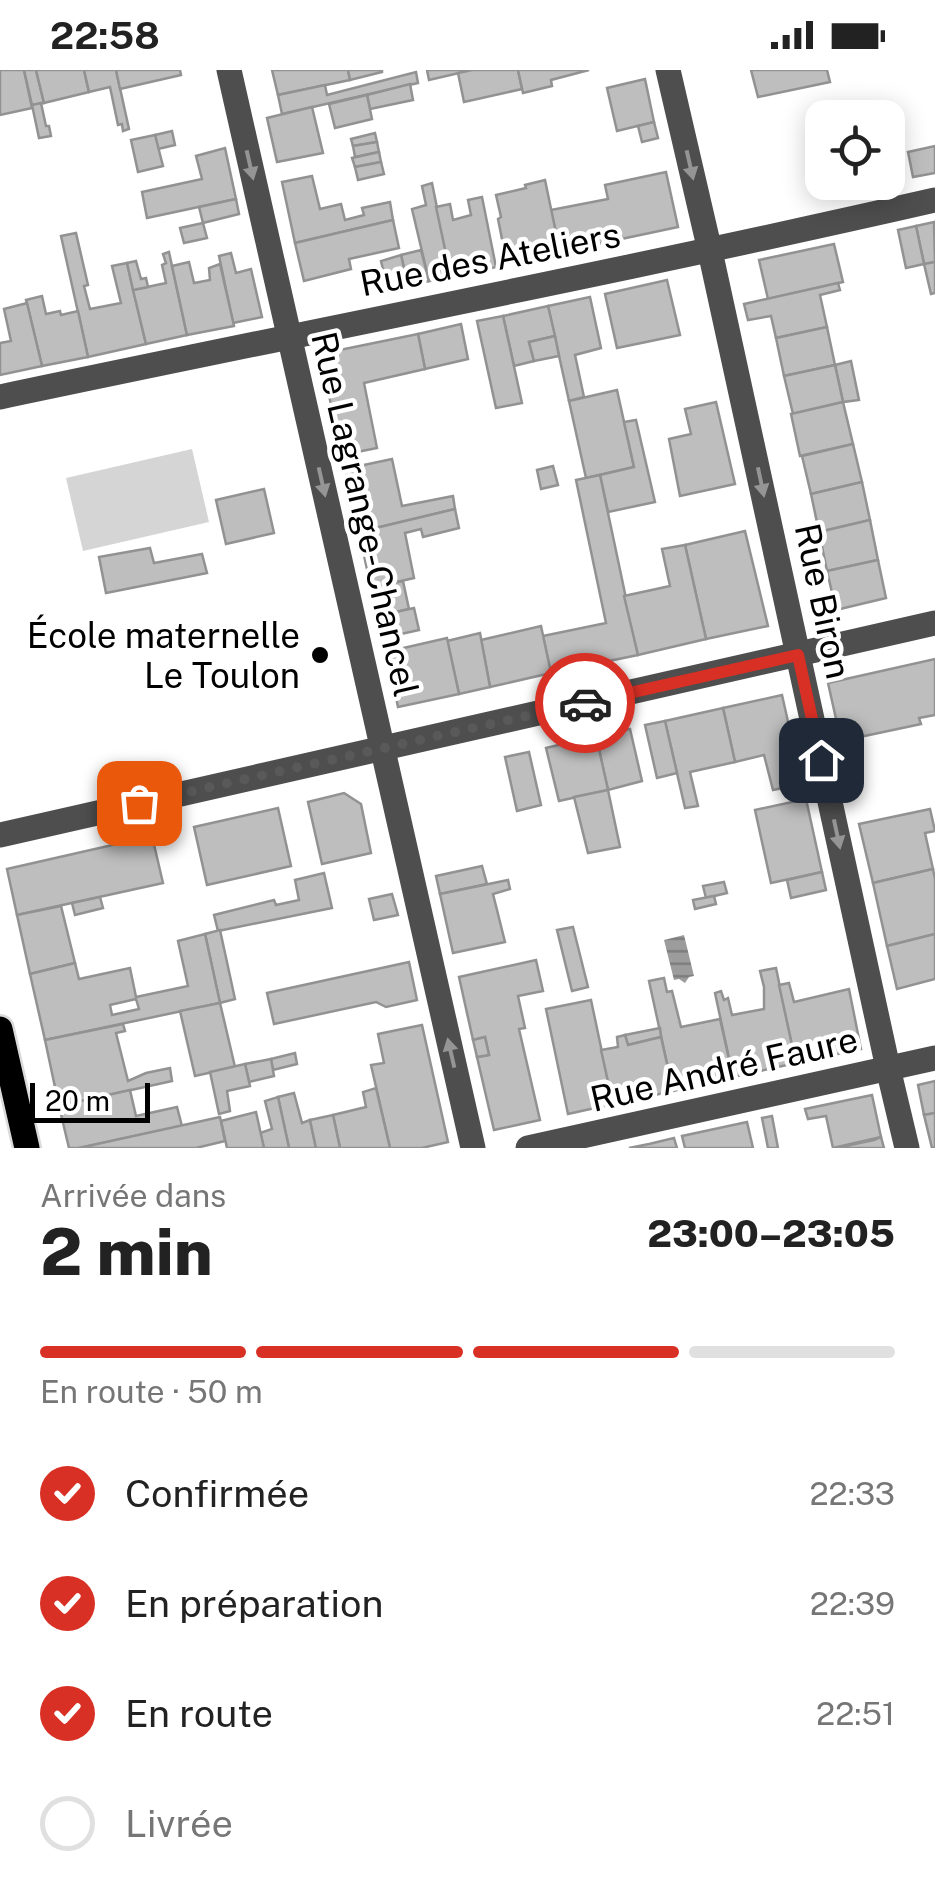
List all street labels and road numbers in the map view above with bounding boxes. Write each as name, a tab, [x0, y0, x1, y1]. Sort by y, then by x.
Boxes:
street label: Rue des Ateliers	[356, 214, 624, 304]
street label: Rue Lagrange-Chancel	[303, 328, 427, 700]
street label: Rue Biron	[787, 520, 859, 682]
street label: Rue André Faure	[586, 1018, 862, 1120]

